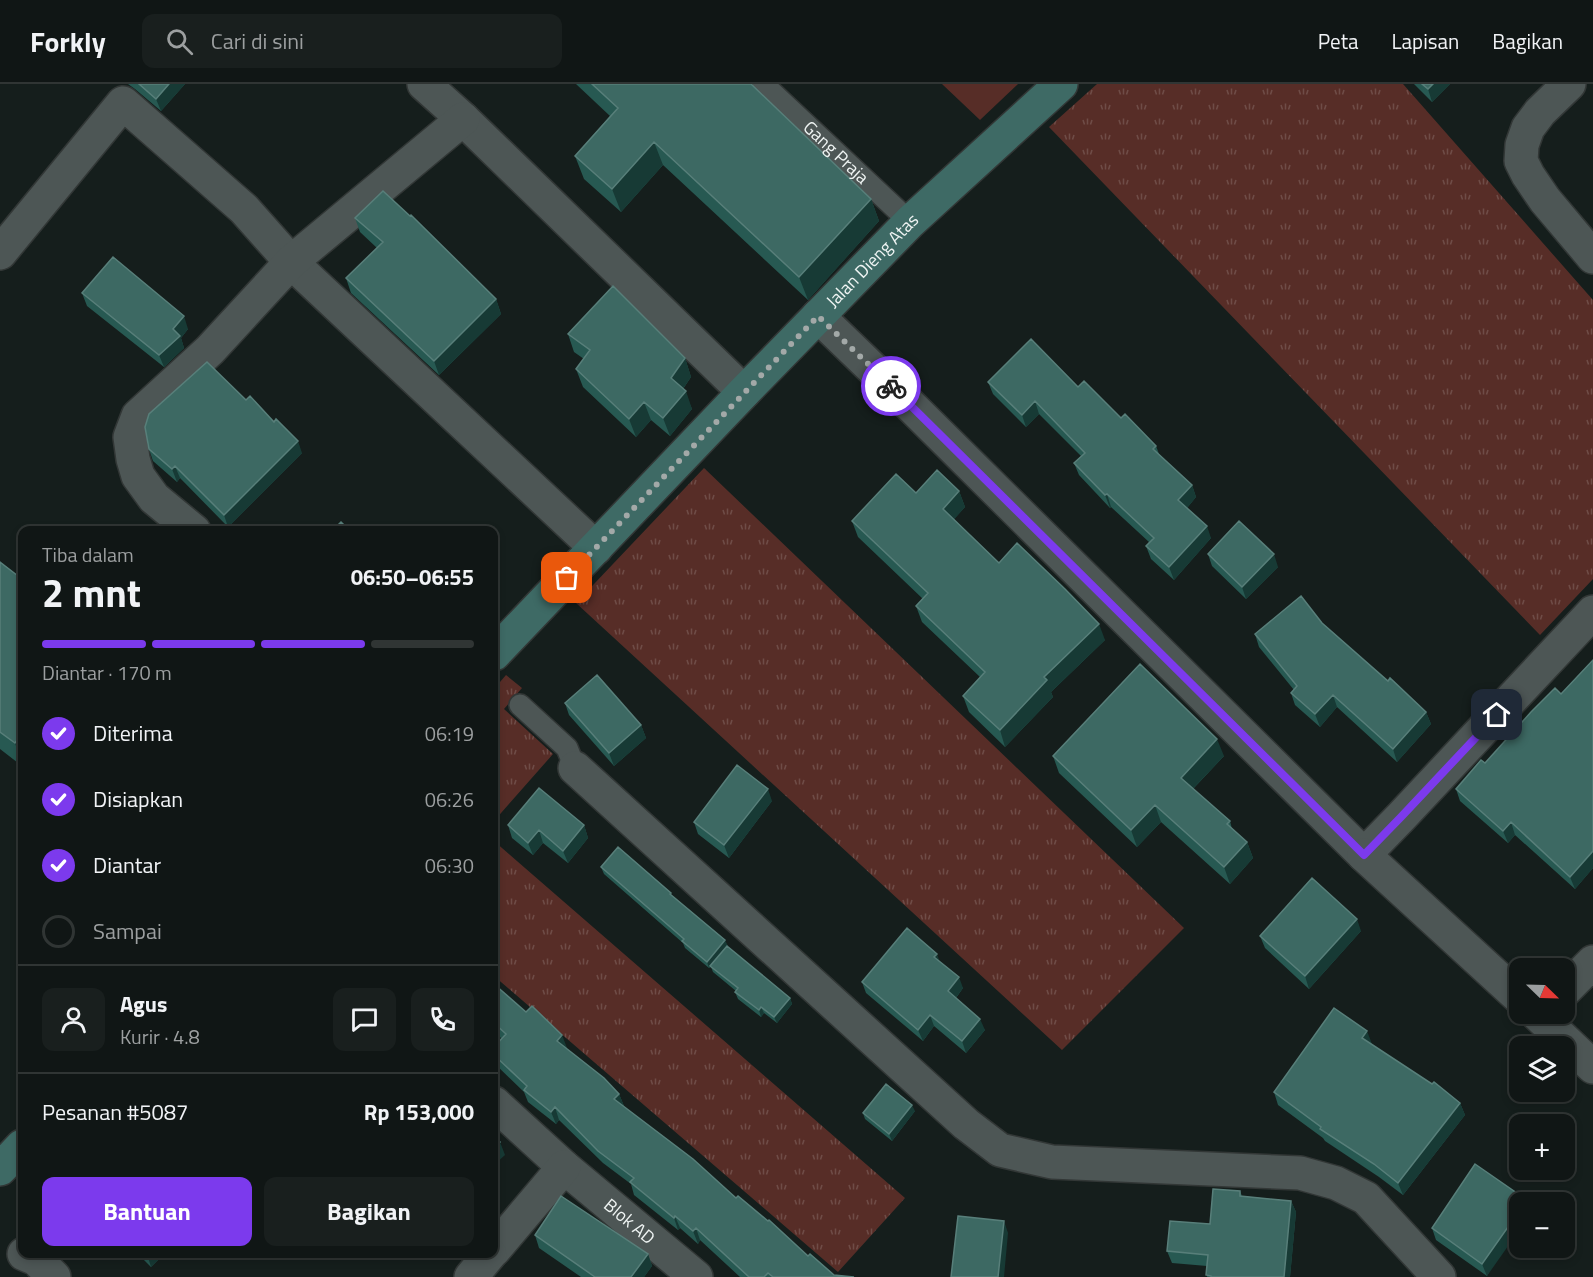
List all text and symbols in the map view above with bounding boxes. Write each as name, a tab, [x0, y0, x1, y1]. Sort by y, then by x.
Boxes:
search box	[142, 14, 562, 68]
text: Forkly	[30, 20, 106, 63]
text: Cari di sini	[211, 24, 304, 58]
icon: search	[163, 25, 196, 58]
text: Peta	[1318, 25, 1359, 57]
text: Lapisan	[1392, 25, 1459, 57]
text: Bagikan	[1492, 25, 1563, 57]
street label: Gang Praja	[797, 114, 875, 190]
street label: Jalan Dieng Atas	[820, 206, 924, 313]
courier	[861, 356, 921, 416]
icon: bike	[875, 370, 908, 403]
text: Tiba dalam	[42, 539, 134, 570]
pin	[541, 552, 592, 603]
text: 06:50–06:55	[351, 560, 474, 594]
icon: bag	[550, 561, 583, 594]
text: 2 mnt	[42, 563, 141, 622]
text: Diantar · 170 m	[42, 657, 172, 688]
pin	[1471, 689, 1522, 740]
icon: home	[1480, 698, 1513, 731]
text: Diterima	[93, 716, 173, 750]
icon: check	[42, 717, 75, 750]
text: 06:19	[425, 718, 474, 749]
text: Disiapkan	[93, 782, 183, 816]
icon: check	[42, 783, 75, 816]
text: 06:26	[425, 784, 474, 815]
text: Diantar	[93, 848, 161, 882]
icon: check	[42, 849, 75, 882]
text: 06:30	[425, 850, 474, 881]
text: Sampai	[93, 914, 162, 948]
north arrow	[1509, 958, 1575, 1024]
map controls	[1509, 958, 1575, 1258]
text: Agus	[120, 987, 167, 1021]
button: person	[42, 988, 105, 1051]
button: chat	[333, 988, 396, 1051]
button: phone	[411, 988, 474, 1051]
text: Kurir · 4.8	[120, 1021, 200, 1052]
button: layers	[1509, 1036, 1575, 1102]
text: Pesanan #5087	[42, 1095, 188, 1129]
text: Rp 153,000	[364, 1095, 474, 1129]
button: +	[1509, 1114, 1575, 1180]
button: Bantuan	[42, 1177, 252, 1246]
button: Bagikan	[264, 1177, 474, 1246]
street label: Blok AD	[598, 1192, 661, 1251]
button: −	[1509, 1192, 1575, 1258]

